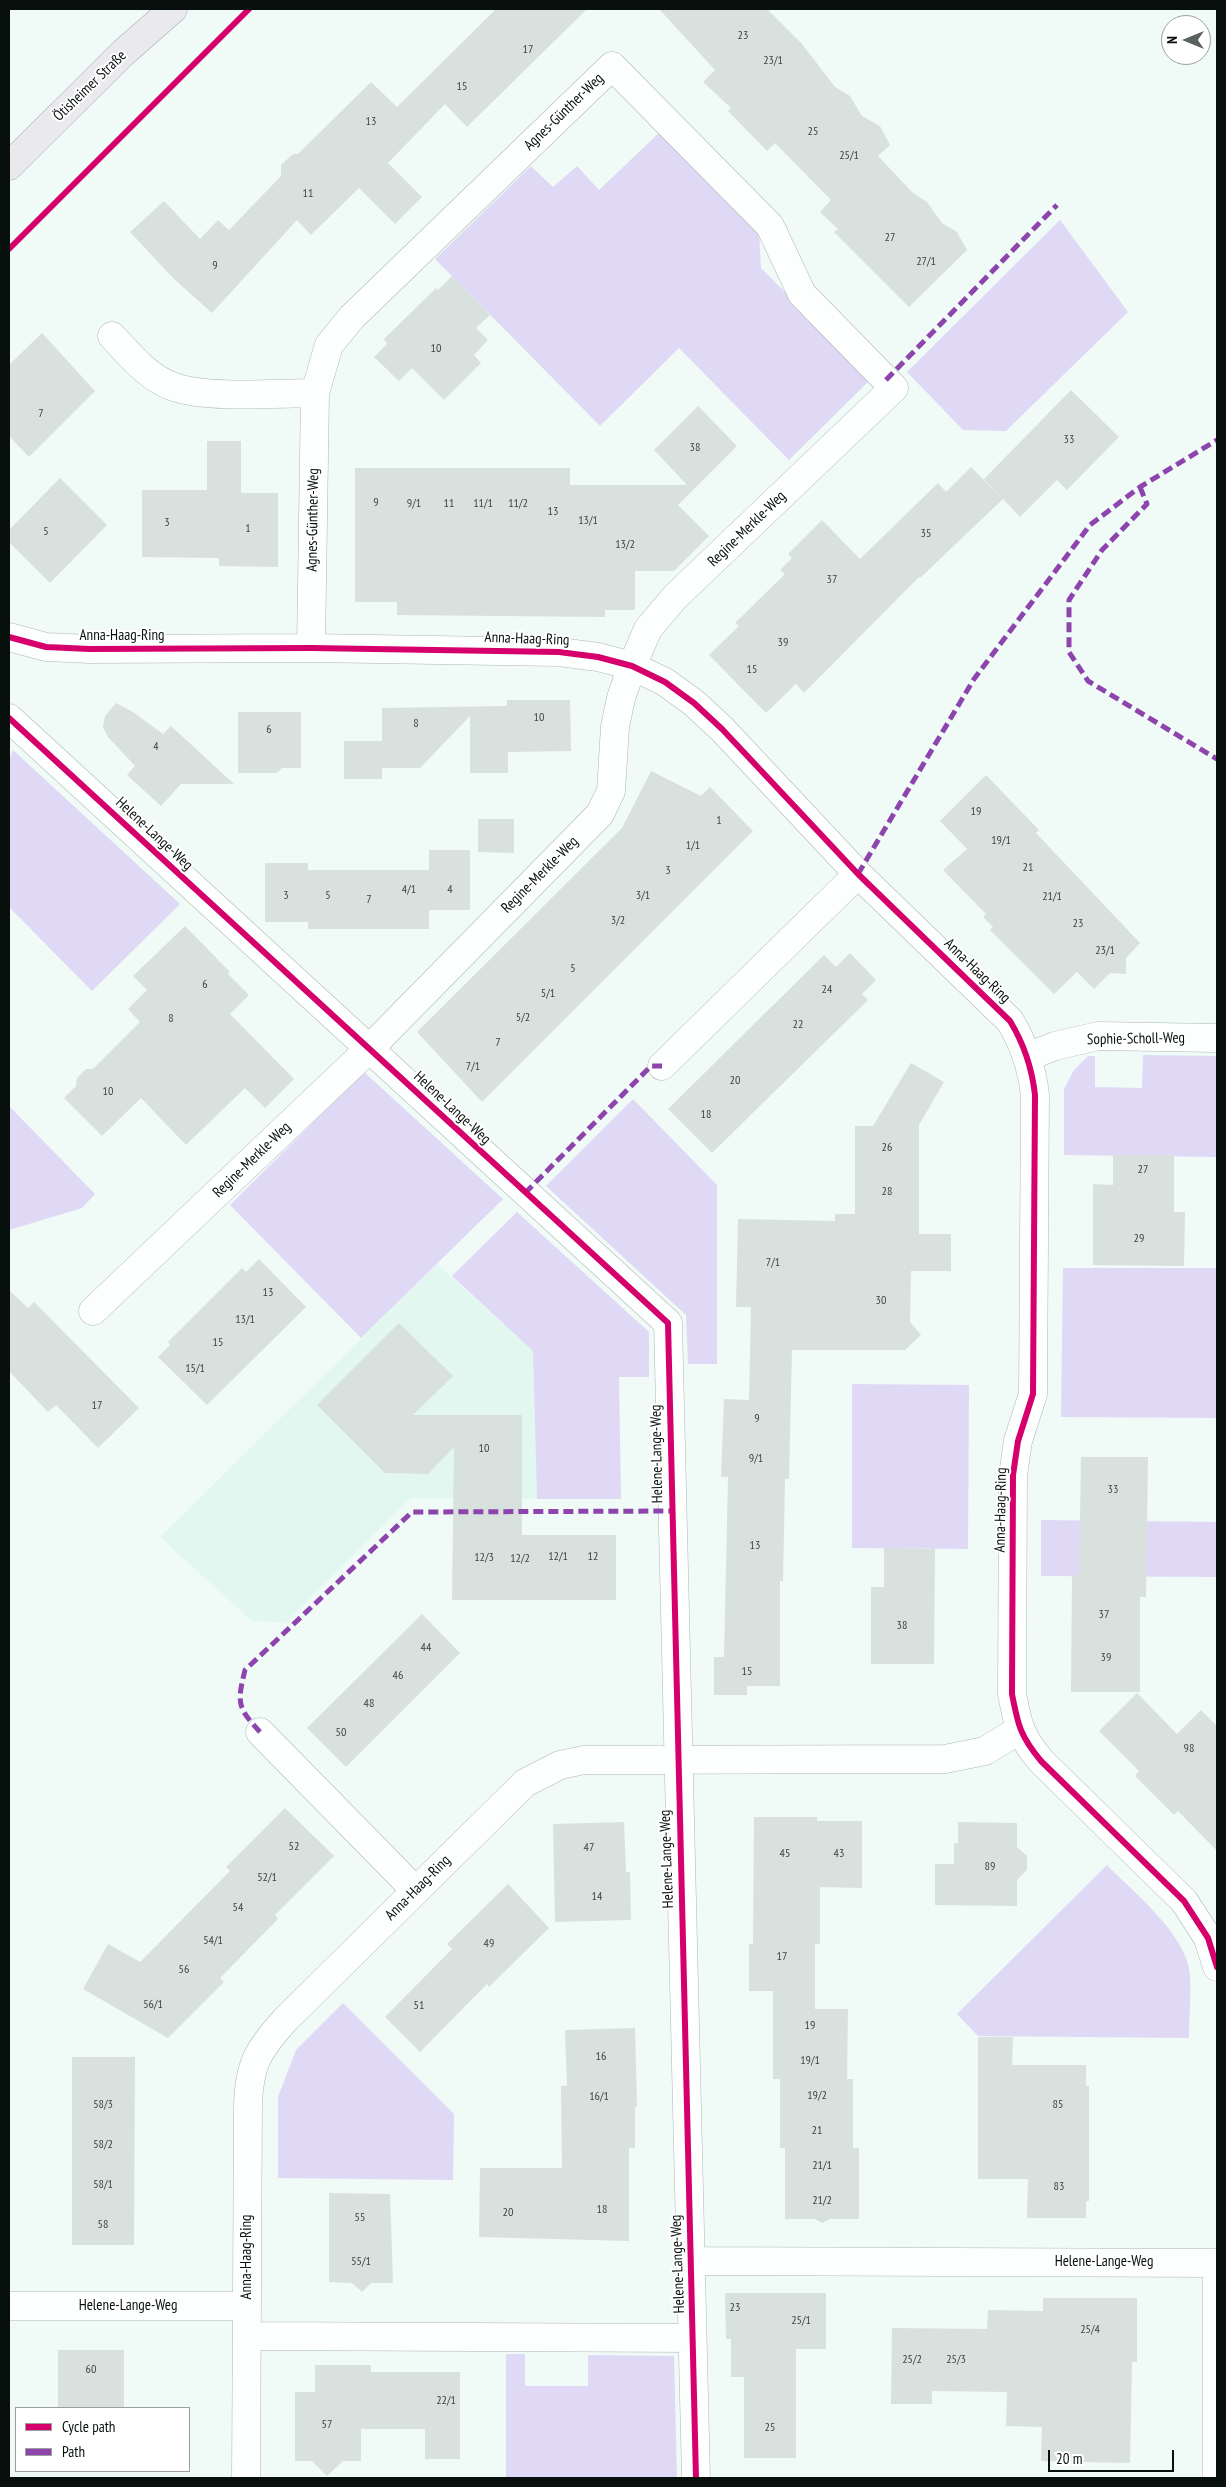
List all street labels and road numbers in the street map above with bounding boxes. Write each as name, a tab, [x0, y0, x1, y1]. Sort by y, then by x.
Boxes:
street label: Ötisheimer Straße	[50, 47, 130, 125]
street label: Agnes-Günther-Weg	[521, 70, 607, 154]
street label: Agnes-Günther-Weg	[303, 468, 323, 572]
street label: Regine-Merkle-Weg	[704, 487, 790, 571]
street label: Anna-Haag-Ring	[79, 627, 165, 645]
street label: Anna-Haag-Ring	[484, 629, 570, 649]
street label: Helene-Lange-Weg	[112, 794, 196, 874]
street label: Regine-Merkle-Weg	[498, 833, 582, 917]
street label: Anna-Haag-Ring	[940, 935, 1014, 1007]
street label: Sophie-Scholl-Weg	[1087, 1029, 1185, 1049]
street label: Helene-Lange-Weg	[410, 1068, 494, 1148]
street label: Regine-Merkle-Weg	[209, 1118, 295, 1202]
street label: Helene-Lange-Weg	[647, 1404, 667, 1504]
street label: Anna-Haag-Ring	[991, 1467, 1011, 1553]
street label: Helene-Lange-Weg	[656, 1809, 678, 1909]
street label: Anna-Haag-Ring	[382, 1852, 454, 1924]
street label: Anna-Haag-Ring	[238, 2214, 256, 2300]
street label: Helene-Lange-Weg	[667, 2214, 689, 2314]
street label: Helene-Lange-Weg	[1055, 2253, 1153, 2271]
street label: Helene-Lange-Weg	[79, 2297, 177, 2315]

